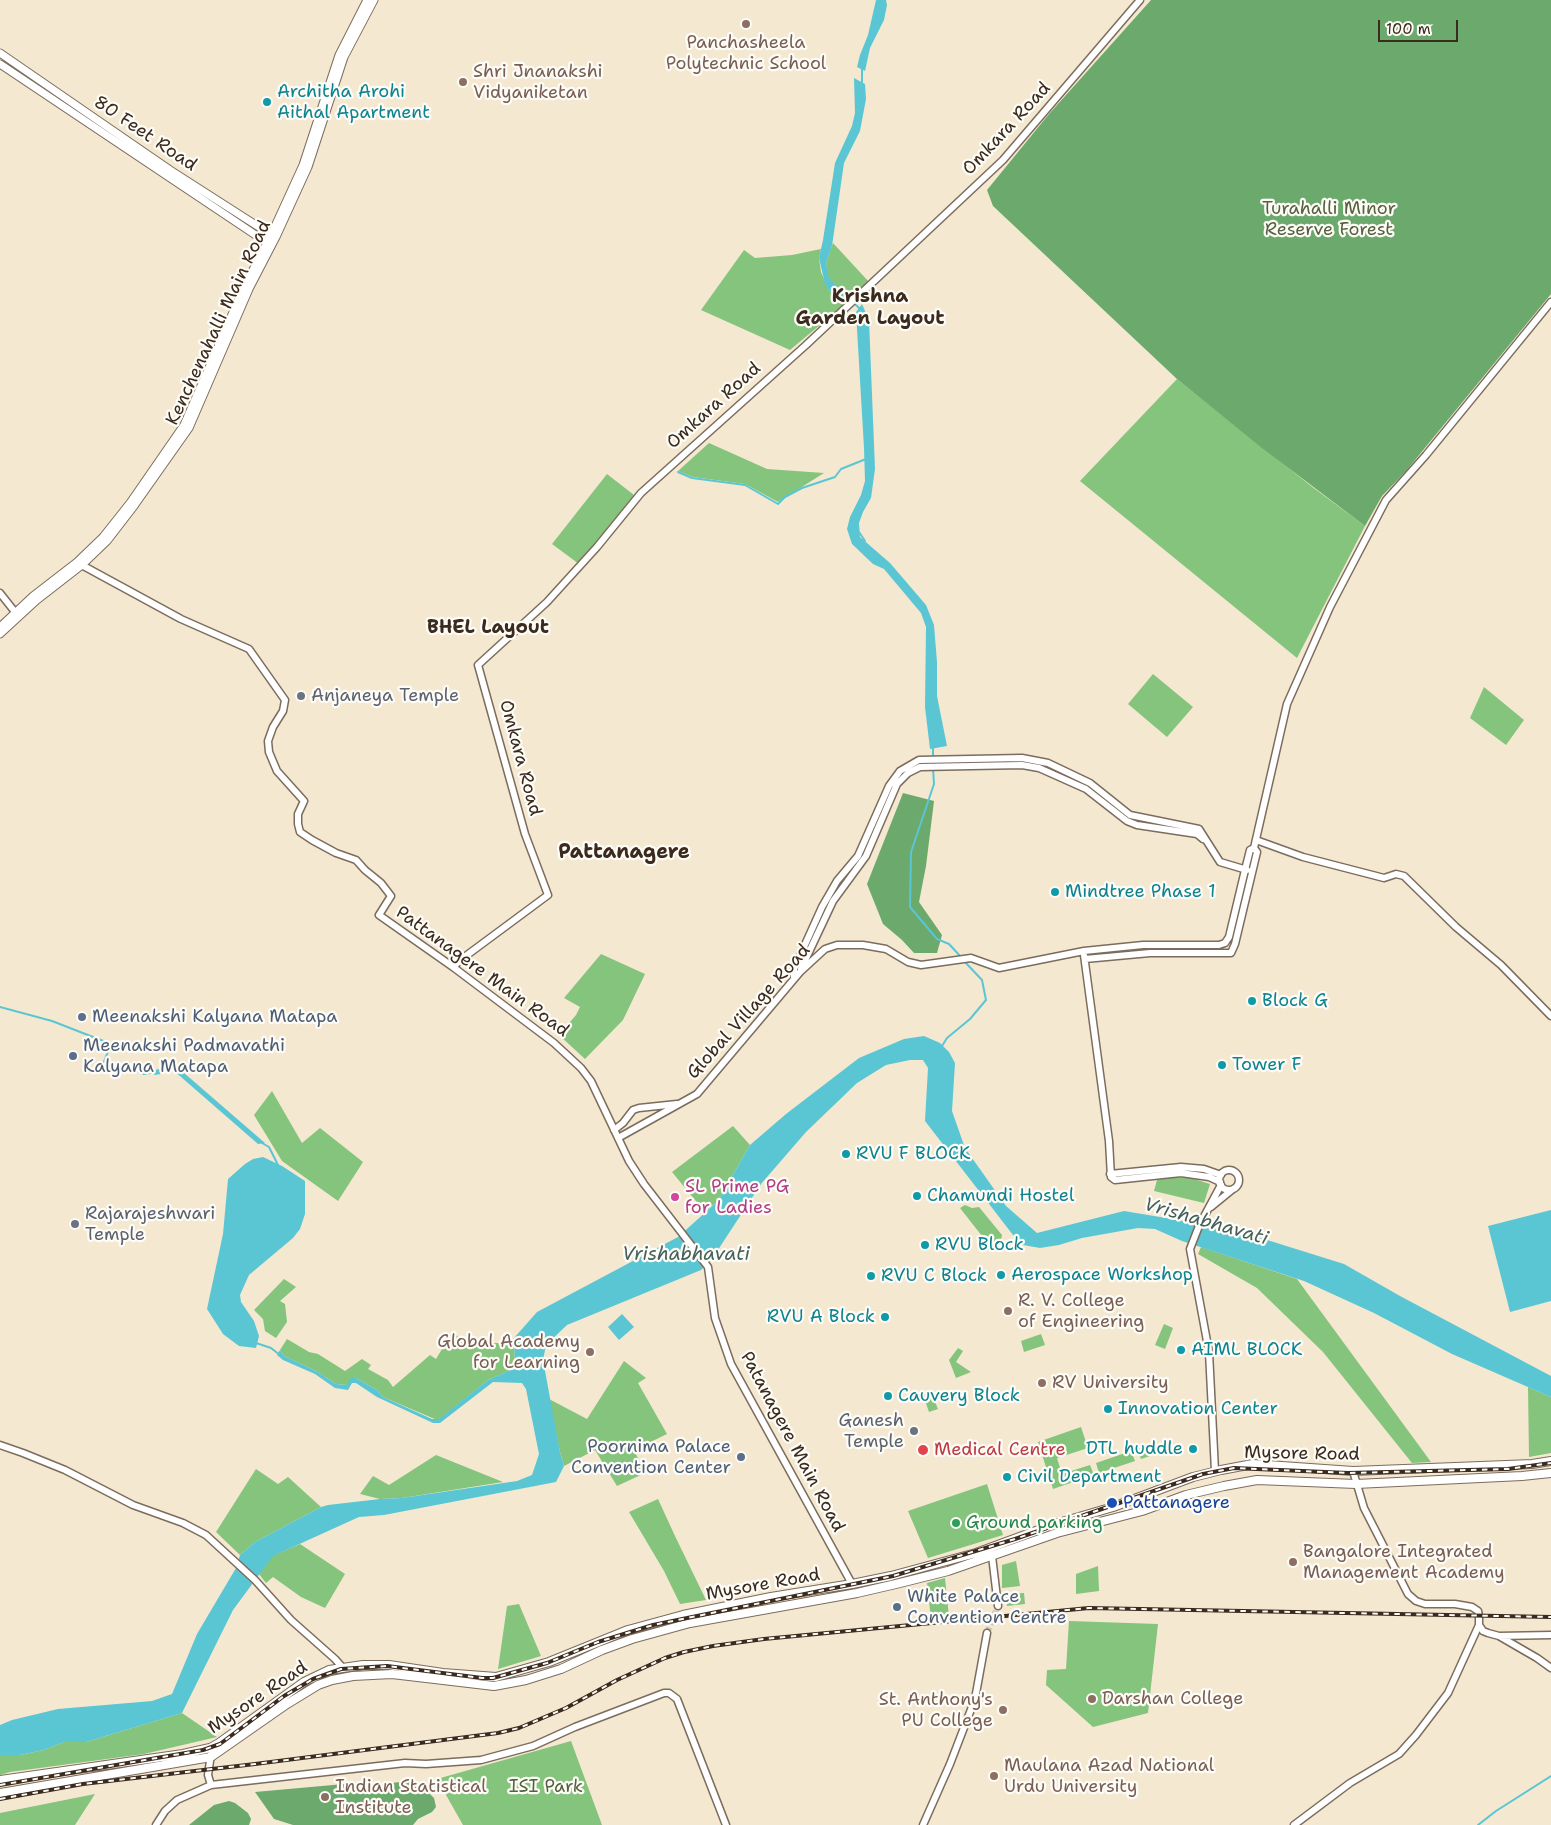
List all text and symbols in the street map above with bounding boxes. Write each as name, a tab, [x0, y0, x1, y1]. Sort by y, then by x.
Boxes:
scale bar	[1381, 10, 1461, 42]
marker: Panchasheela Polytechnic School	[740, 18, 752, 30]
text: 100 m	[1386, 19, 1431, 39]
place label: Panchasheela Polytechnic School	[666, 32, 826, 74]
place label: Shri Jnanakshi Vidyaniketan	[473, 61, 603, 104]
marker: Shri Jnanakshi Vidyaniketan	[457, 76, 469, 88]
street label: Omkara Road	[959, 78, 1055, 180]
place label: Architha Arohi Aithal Apartment	[277, 81, 430, 124]
street label: 80 Feet Road	[89, 92, 201, 176]
marker: Architha Arohi Aithal Apartment	[261, 96, 273, 108]
park label: Turahalli Minor Reserve Forest	[1262, 198, 1396, 240]
street label: Kenchenahalli Main Road	[162, 217, 276, 429]
district label: Krishna Garden Layout	[796, 286, 944, 330]
street label: Omkara Road	[663, 358, 765, 454]
district label: BHEL Layout	[427, 617, 549, 639]
place label: Anjaneya Temple	[311, 685, 459, 707]
marker: Anjaneya Temple	[295, 690, 307, 702]
street label: Omkara Road	[494, 698, 546, 818]
district label: Pattanagere	[558, 841, 690, 865]
place label: Mindtree Phase 1	[1065, 881, 1216, 903]
marker: Mindtree Phase 1	[1049, 886, 1061, 898]
street label: Pattanagere Main Road	[391, 902, 573, 1042]
street label: Global Village Road	[683, 940, 815, 1084]
place label: Block G	[1262, 990, 1328, 1012]
marker: Block G	[1246, 995, 1258, 1007]
place label: Meenakshi Kalyana Matapa	[92, 1006, 337, 1028]
marker: Meenakshi Kalyana Matapa	[76, 1011, 88, 1023]
place label: Meenakshi Padmavathi Kalyana Matapa	[83, 1035, 285, 1078]
marker: Meenakshi Padmavathi Kalyana Matapa	[67, 1050, 79, 1062]
place label: Tower F	[1232, 1054, 1302, 1076]
marker: Tower F	[1216, 1059, 1228, 1071]
place label: RVU F BLOCK	[856, 1143, 971, 1165]
marker: RVU F BLOCK	[840, 1148, 852, 1160]
place label: SL Prime PG for Ladies	[685, 1176, 789, 1218]
place label: Chamundi Hostel	[927, 1185, 1074, 1207]
marker: Chamundi Hostel	[911, 1190, 923, 1202]
marker: SL Prime PG for Ladies	[669, 1191, 681, 1203]
water label: Vrishabhavati	[1141, 1193, 1271, 1251]
place label: Rajarajeshwari Temple	[85, 1203, 215, 1246]
marker: Rajarajeshwari Temple	[69, 1218, 81, 1230]
place label: RVU Block	[935, 1234, 1024, 1256]
marker: RVU Block	[919, 1239, 931, 1251]
water label: Vrishabhavati	[622, 1244, 750, 1266]
place label: Aerospace Workshop	[1011, 1264, 1193, 1286]
place label: RVU C Block	[881, 1265, 987, 1287]
marker: Aerospace Workshop	[995, 1269, 1007, 1281]
marker: RVU C Block	[865, 1270, 877, 1282]
place label: R. V. College of Engineering	[1018, 1290, 1144, 1332]
marker: R. V. College of Engineering	[1002, 1305, 1014, 1317]
place label: RVU A Block	[767, 1306, 875, 1328]
marker: RVU A Block	[879, 1311, 891, 1323]
place label: Global Academy for Learning	[437, 1331, 580, 1374]
place label: AIML BLOCK	[1191, 1339, 1302, 1361]
marker: AIML BLOCK	[1175, 1344, 1187, 1356]
marker: Global Academy for Learning	[584, 1346, 596, 1358]
street label: Patanagere Main Road	[735, 1348, 849, 1536]
place label: RV University	[1052, 1372, 1169, 1394]
marker: RV University	[1036, 1377, 1048, 1389]
place label: Cauvery Block	[898, 1385, 1020, 1407]
marker: Cauvery Block	[882, 1390, 894, 1402]
place label: Innovation Center	[1118, 1398, 1278, 1420]
marker: Innovation Center	[1102, 1403, 1114, 1415]
place label: Ganesh Temple	[838, 1410, 904, 1452]
marker: Ganesh Temple	[908, 1425, 920, 1437]
place label: Poornima Palace Convention Center	[571, 1436, 731, 1478]
place label: DTL huddle	[1086, 1438, 1183, 1460]
place label: Medical Centre	[934, 1439, 1066, 1461]
street label: Mysore Road	[1244, 1442, 1360, 1466]
marker: Medical Centre	[916, 1443, 930, 1457]
marker: DTL huddle	[1187, 1443, 1199, 1455]
marker: Poornima Palace Convention Center	[735, 1451, 747, 1463]
place label: Civil Department	[1017, 1466, 1162, 1488]
marker: Civil Department	[1001, 1471, 1013, 1483]
place label: Pattanagere	[1123, 1492, 1230, 1514]
marker: Pattanagere	[1105, 1496, 1119, 1510]
place label: Ground parking	[966, 1512, 1102, 1534]
marker: Ground parking	[950, 1517, 962, 1529]
place label: Bangalore Integrated Management Academy	[1303, 1541, 1505, 1584]
marker: Bangalore Integrated Management Academy	[1287, 1556, 1299, 1568]
street label: Mysore Road	[704, 1564, 822, 1606]
place label: White Palace Convention Centre	[907, 1586, 1067, 1628]
marker: White Palace Convention Centre	[891, 1601, 903, 1613]
street label: Mysore Road	[204, 1657, 312, 1739]
place label: Darshan College	[1102, 1688, 1243, 1710]
place label: St. Anthony's PU College	[879, 1689, 993, 1732]
marker: Darshan College	[1086, 1693, 1098, 1705]
marker: St. Anthony's PU College	[997, 1704, 1009, 1716]
place label: Maulana Azad National Urdu University	[1004, 1755, 1214, 1798]
marker: Maulana Azad National Urdu University	[988, 1770, 1000, 1782]
place label: Indian Statistical Institute	[335, 1776, 487, 1818]
park label: ISI Park	[509, 1776, 583, 1798]
marker: Indian Statistical Institute	[319, 1791, 331, 1803]

